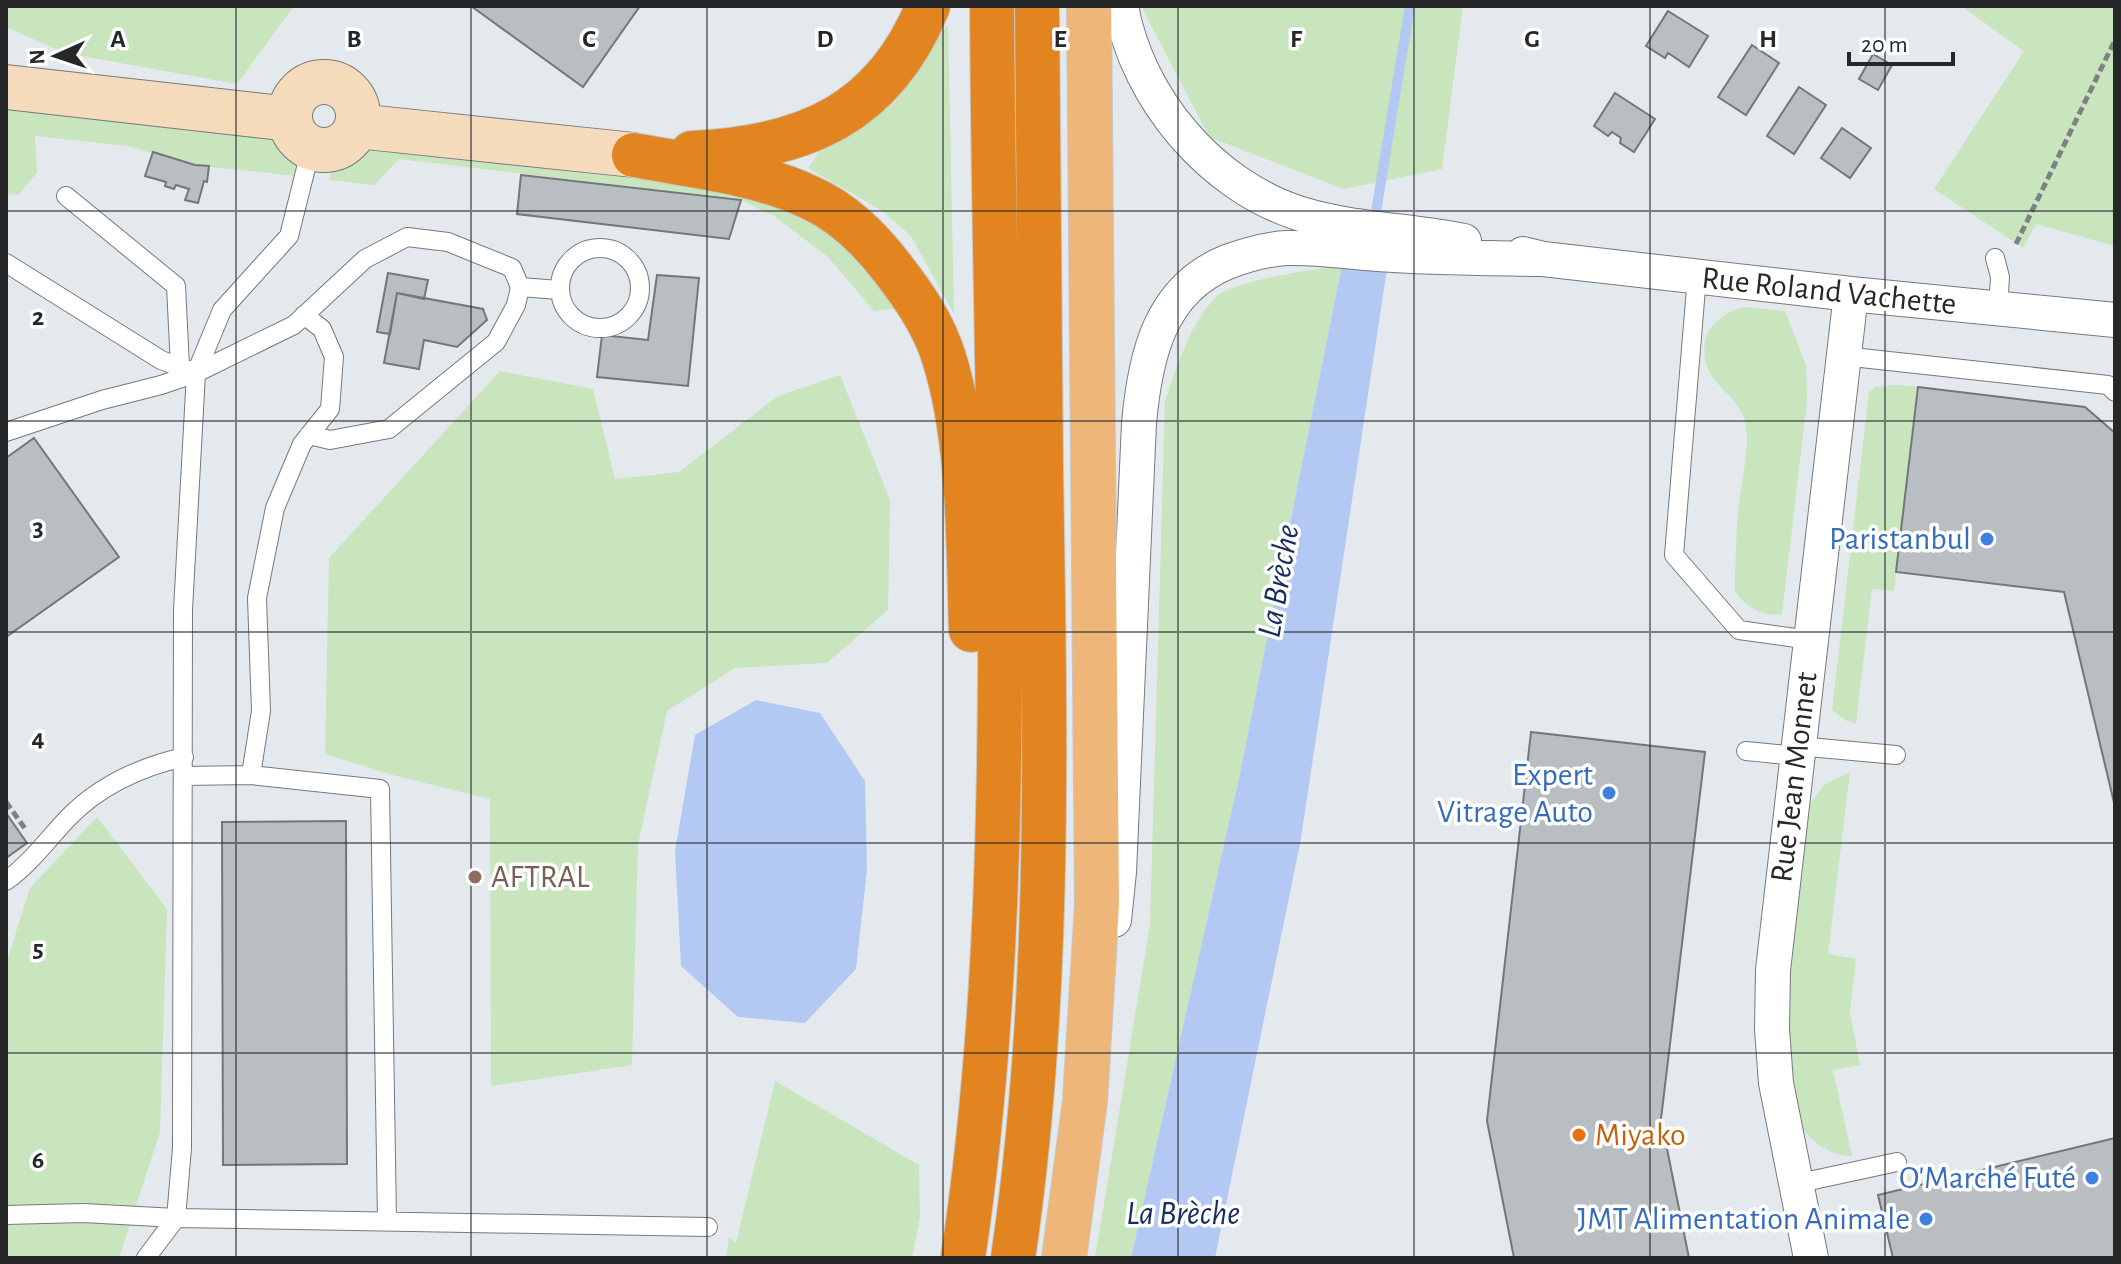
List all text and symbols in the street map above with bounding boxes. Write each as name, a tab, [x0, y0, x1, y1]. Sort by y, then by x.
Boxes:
north arrow	[16, 16, 96, 96]
scale bar	[1849, 16, 1953, 66]
text: A	[110, 26, 126, 52]
text: B	[346, 26, 362, 52]
text: C	[582, 26, 596, 52]
text: D	[816, 26, 834, 52]
text: E	[1053, 26, 1067, 52]
text: F	[1290, 26, 1303, 52]
text: G	[1524, 26, 1540, 52]
text: H	[1759, 26, 1777, 52]
text: 20 m	[1861, 33, 1908, 57]
text: N	[26, 49, 48, 65]
street label: Rue Roland Vachette	[1700, 262, 1958, 320]
text: 2	[32, 304, 44, 330]
text: 3	[32, 515, 44, 541]
water label: La Brèche	[1252, 522, 1306, 640]
place label: Paristanbul	[1829, 523, 1971, 555]
marker: Paristanbul	[1978, 530, 1996, 548]
street label: Rue Jean Monnet	[1765, 670, 1823, 884]
text: 4	[31, 725, 45, 751]
place label: Expert Vitrage Auto	[1437, 759, 1593, 828]
marker: Expert Vitrage Auto	[1600, 784, 1618, 802]
place label: AFTRAL	[491, 861, 590, 893]
marker: AFTRAL	[466, 868, 484, 886]
text: 5	[32, 936, 44, 962]
place label: Miyako	[1595, 1119, 1686, 1151]
marker: Miyako	[1570, 1126, 1588, 1144]
text: 6	[32, 1147, 44, 1173]
place label: O'Marché Futé	[1899, 1162, 2076, 1194]
marker: O'Marché Futé	[2083, 1169, 2101, 1187]
water label: La Brèche	[1126, 1197, 1240, 1231]
place label: JMT Alimentation Animale	[1577, 1203, 1910, 1235]
marker: JMT Alimentation Animale	[1917, 1210, 1935, 1228]

